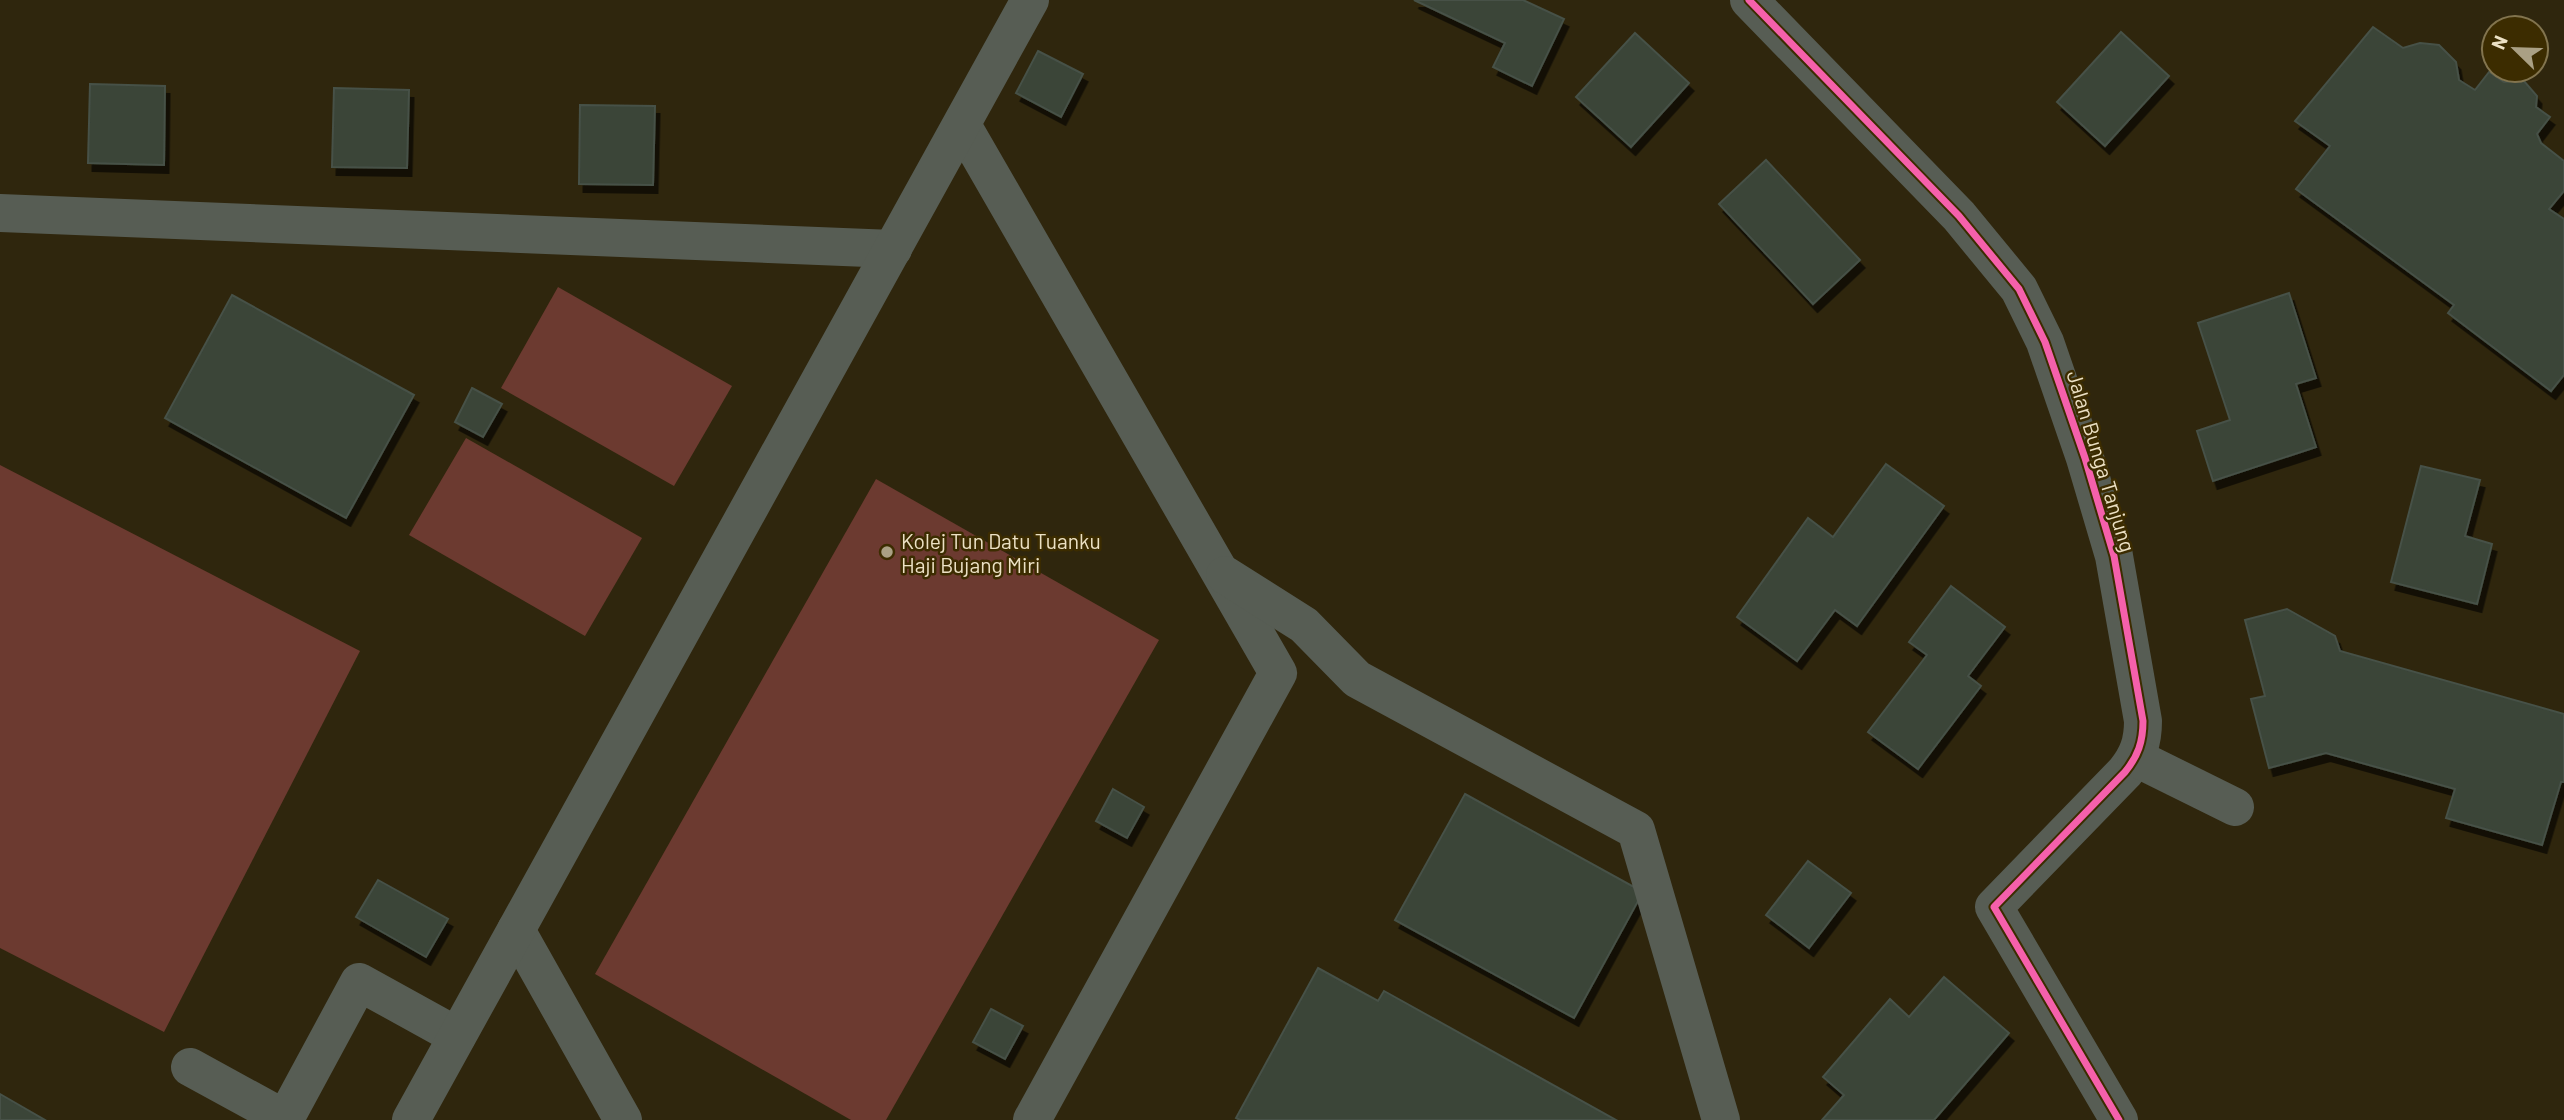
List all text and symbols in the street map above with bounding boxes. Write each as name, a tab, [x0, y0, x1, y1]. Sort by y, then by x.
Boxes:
north arrow	[2480, 14, 2550, 84]
text: N	[2486, 32, 2512, 52]
street label: Jalan Bunga Tanjung	[2063, 367, 2141, 555]
place label: Kolej Tun Datu Tuanku Haji Bujang Miri	[901, 528, 1101, 577]
marker: Kolej Tun Datu Tuanku Haji Bujang Miri	[879, 544, 895, 560]

